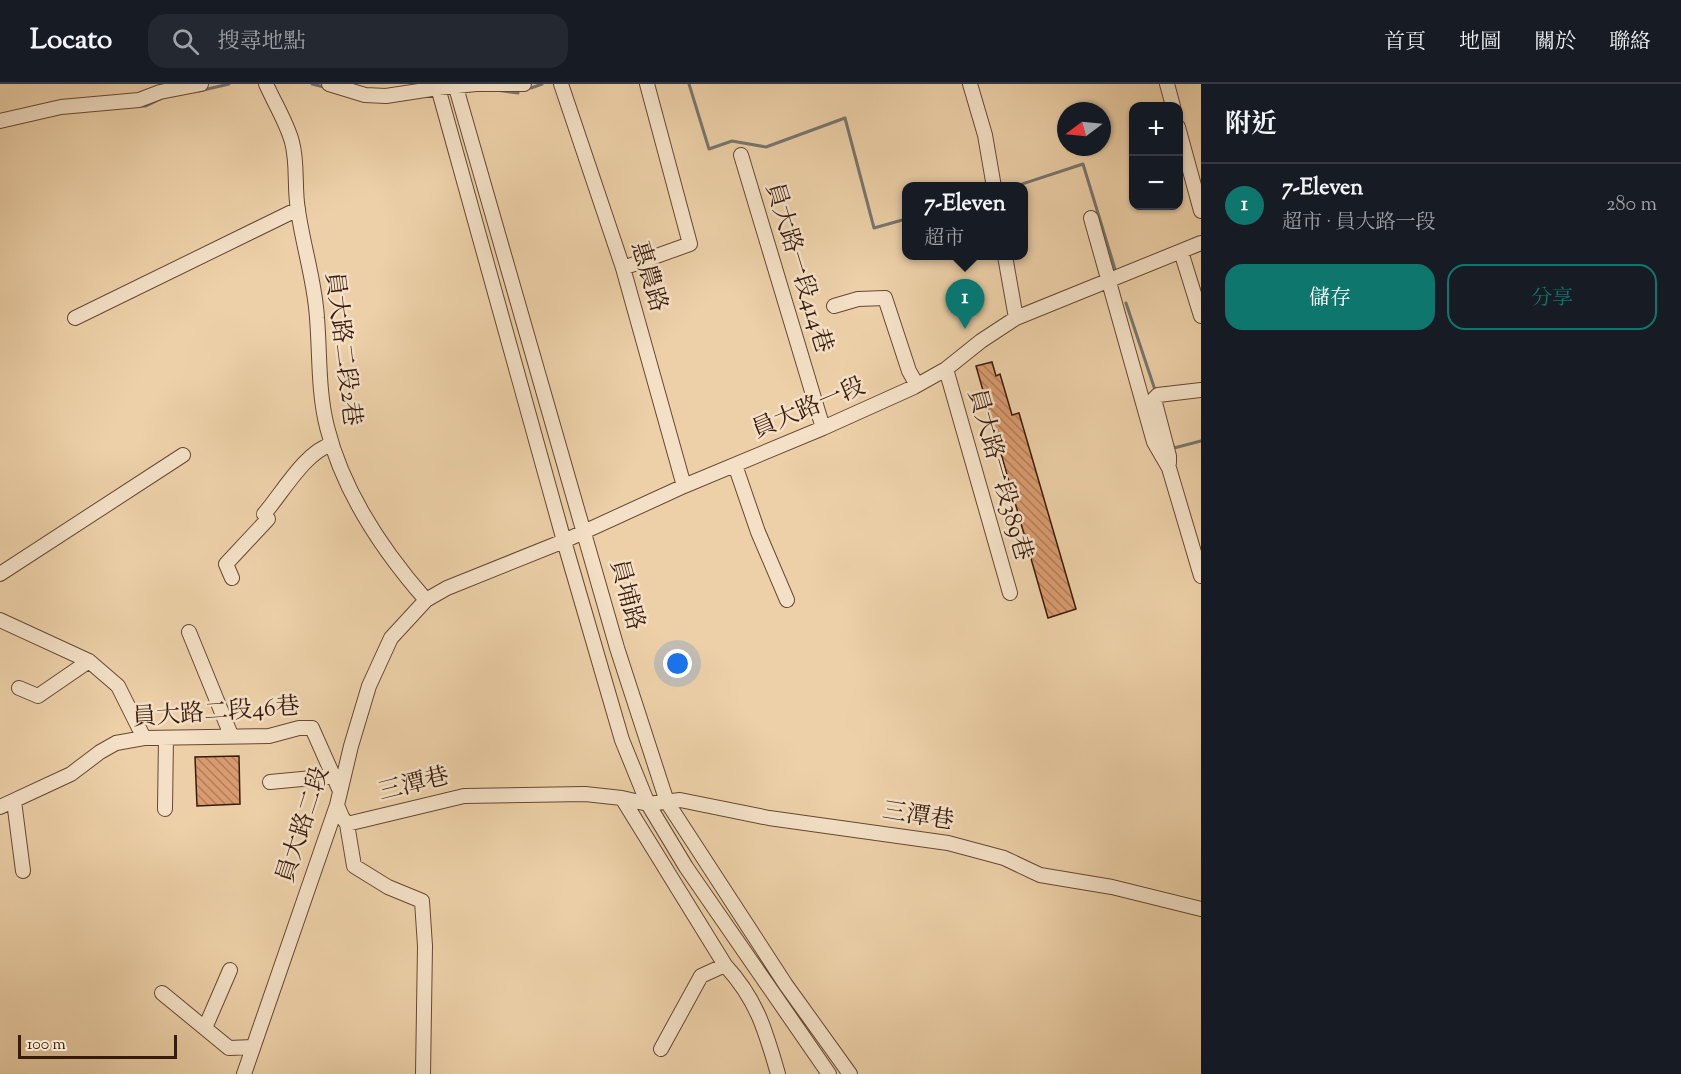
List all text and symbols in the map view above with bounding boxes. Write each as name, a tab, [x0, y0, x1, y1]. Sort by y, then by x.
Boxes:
search box	[148, 14, 568, 68]
text: Locato	[30, 21, 112, 61]
icon: search	[169, 25, 202, 58]
text: 搜尋地點	[217, 27, 305, 59]
text: 首頁	[1384, 28, 1426, 58]
text: 地圖	[1459, 28, 1501, 58]
text: 關於	[1534, 28, 1576, 58]
text: 聯絡	[1609, 28, 1651, 58]
north arrow	[1057, 102, 1111, 156]
map controls	[1129, 102, 1183, 210]
button: +	[1129, 102, 1183, 156]
text: 附近	[1225, 107, 1277, 144]
button: −	[1129, 156, 1183, 210]
text: 7-Eleven	[1282, 173, 1363, 205]
street label: 員大路一段414巷	[756, 179, 840, 357]
popup	[902, 182, 1028, 260]
text: 7-Eleven	[924, 189, 1006, 221]
text: 1	[1241, 191, 1248, 220]
text: 280 m	[1606, 191, 1657, 220]
text: 超市 · 員大路一段	[1282, 209, 1436, 238]
text: 超市	[924, 225, 964, 254]
street label: 惠農路	[621, 238, 675, 316]
button: 儲存	[1225, 264, 1435, 330]
button: 分享	[1447, 264, 1657, 330]
street label: 員大路二段2巷	[316, 270, 368, 428]
pin: 1	[946, 280, 984, 329]
street label: 員大路一段	[747, 370, 871, 448]
street label: 員大路一段389巷	[958, 385, 1040, 565]
street label: 員埔路	[600, 556, 652, 634]
your location	[663, 649, 692, 678]
street label: 員大路二段46巷	[131, 690, 301, 736]
street label: 三潭巷	[375, 760, 453, 810]
street label: 員大路二段	[269, 763, 339, 887]
street label: 三潭巷	[880, 795, 956, 839]
scale bar	[18, 1032, 177, 1060]
text: 100 m	[27, 1034, 66, 1057]

